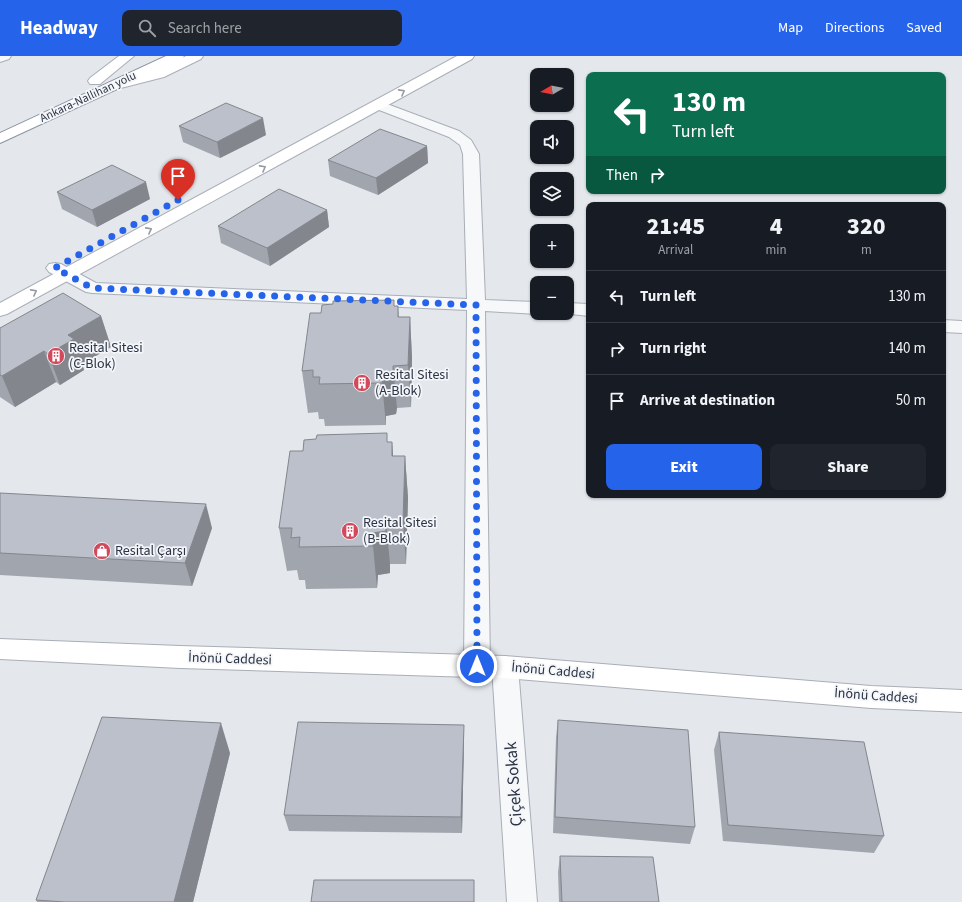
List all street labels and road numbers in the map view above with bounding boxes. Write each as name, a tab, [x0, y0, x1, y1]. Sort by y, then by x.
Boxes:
street label: Ankara-Nallıhan yolu	[37, 67, 139, 127]
street label: İnönü Caddesi	[188, 648, 272, 670]
street label: İnönü Caddesi	[510, 657, 596, 685]
street label: İnönü Caddesi	[833, 683, 919, 709]
street label: Çiçek Sokak	[499, 740, 529, 827]

